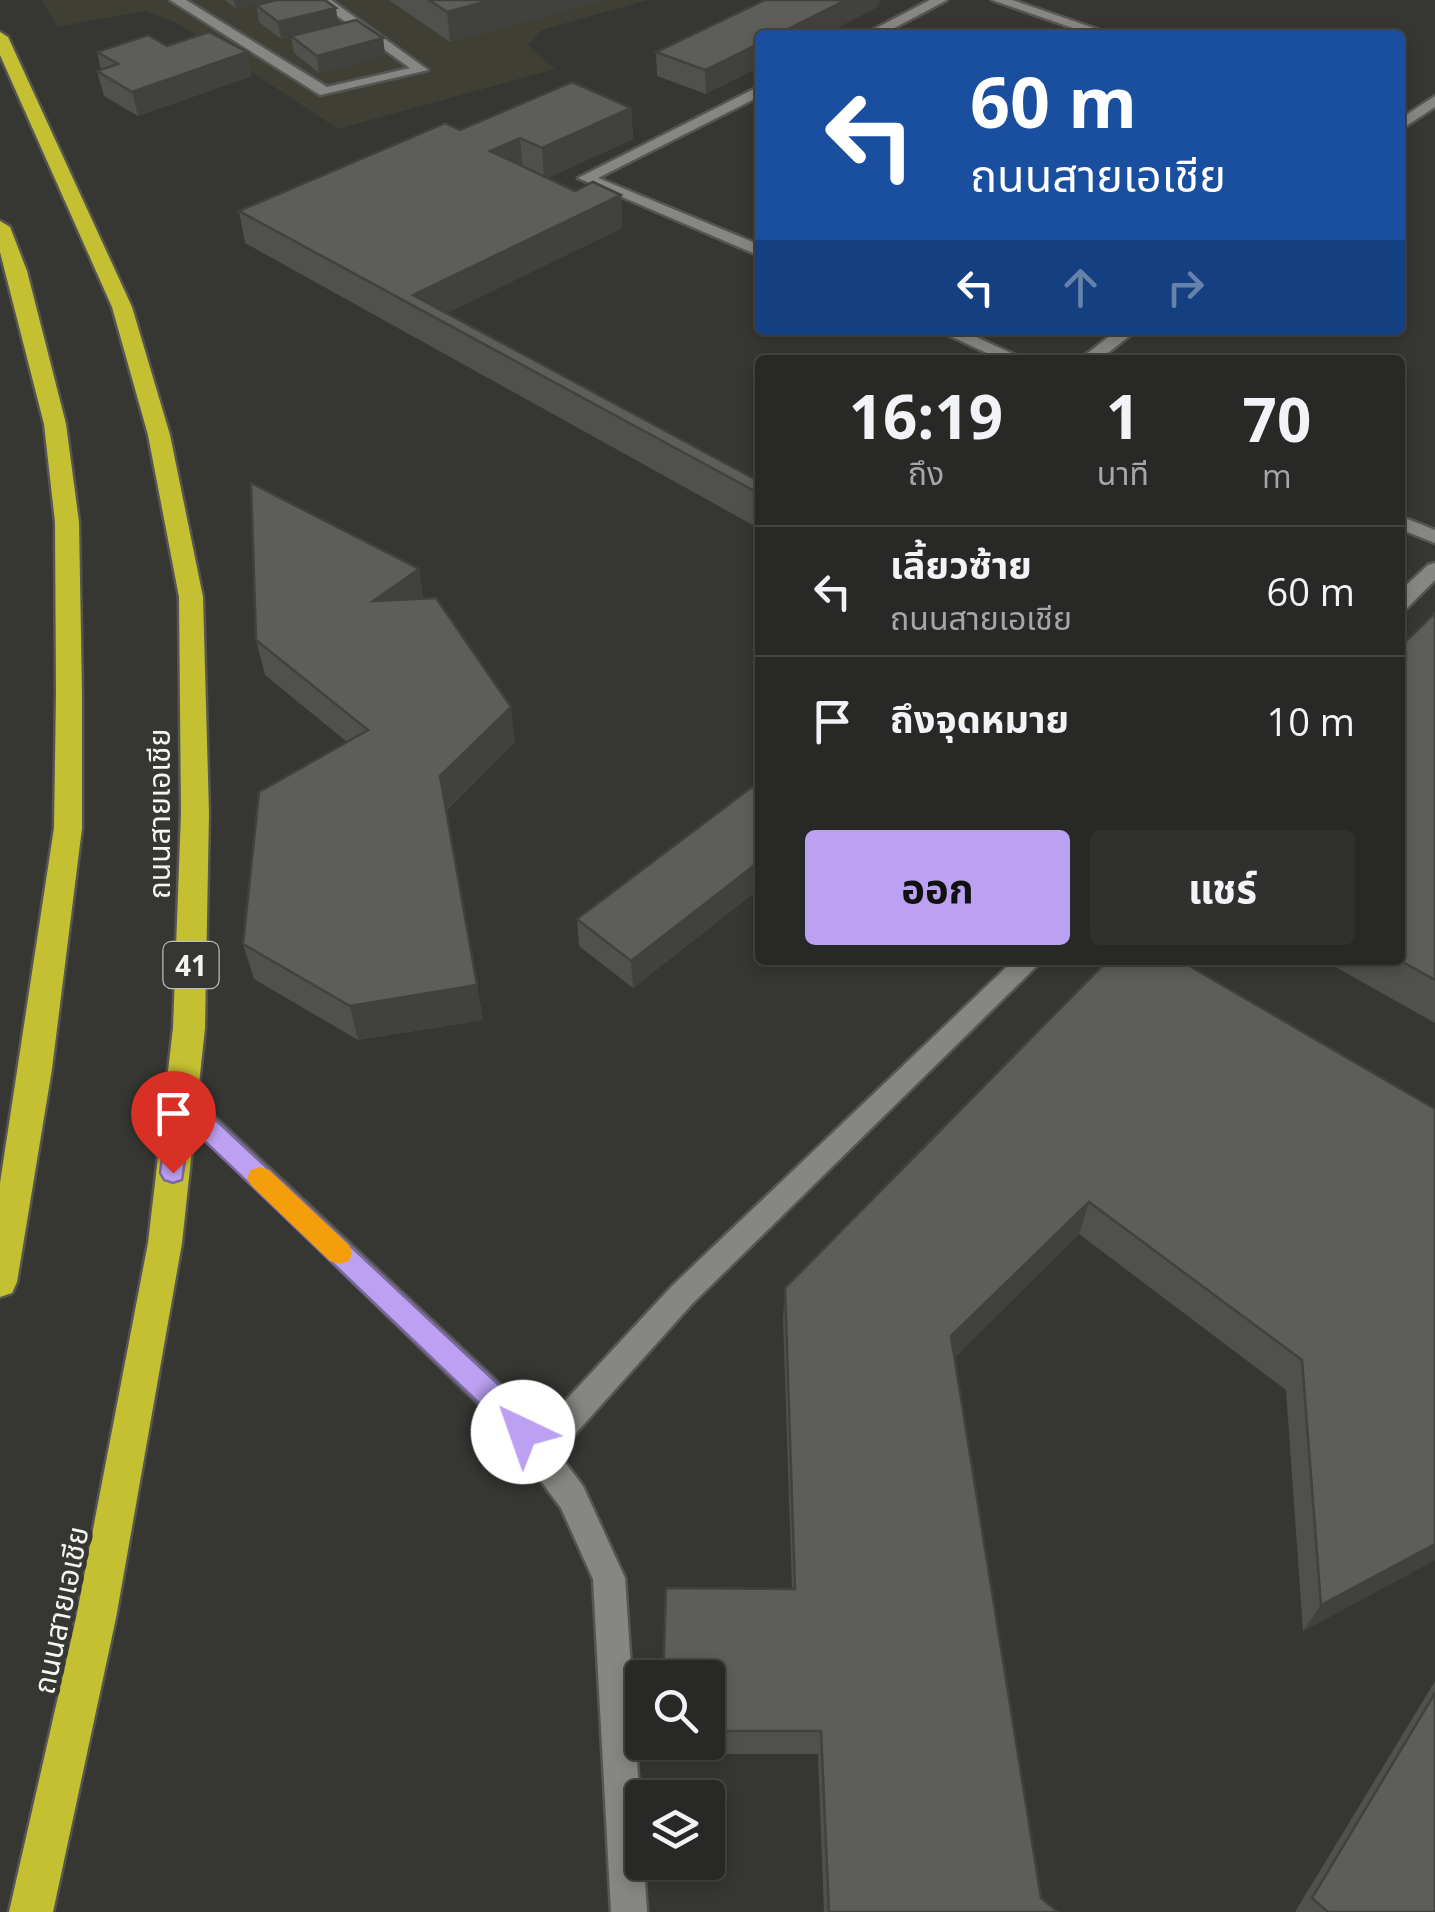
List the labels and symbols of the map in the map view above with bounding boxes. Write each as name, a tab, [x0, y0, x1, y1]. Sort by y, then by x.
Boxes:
street label: ถนนสายเอเชีย	[138, 729, 179, 899]
road number: 41	[164, 942, 218, 988]
pin	[131, 1071, 216, 1174]
position arrow	[471, 1380, 575, 1484]
street label: ถนนสายเอเชีย	[22, 1522, 98, 1698]

